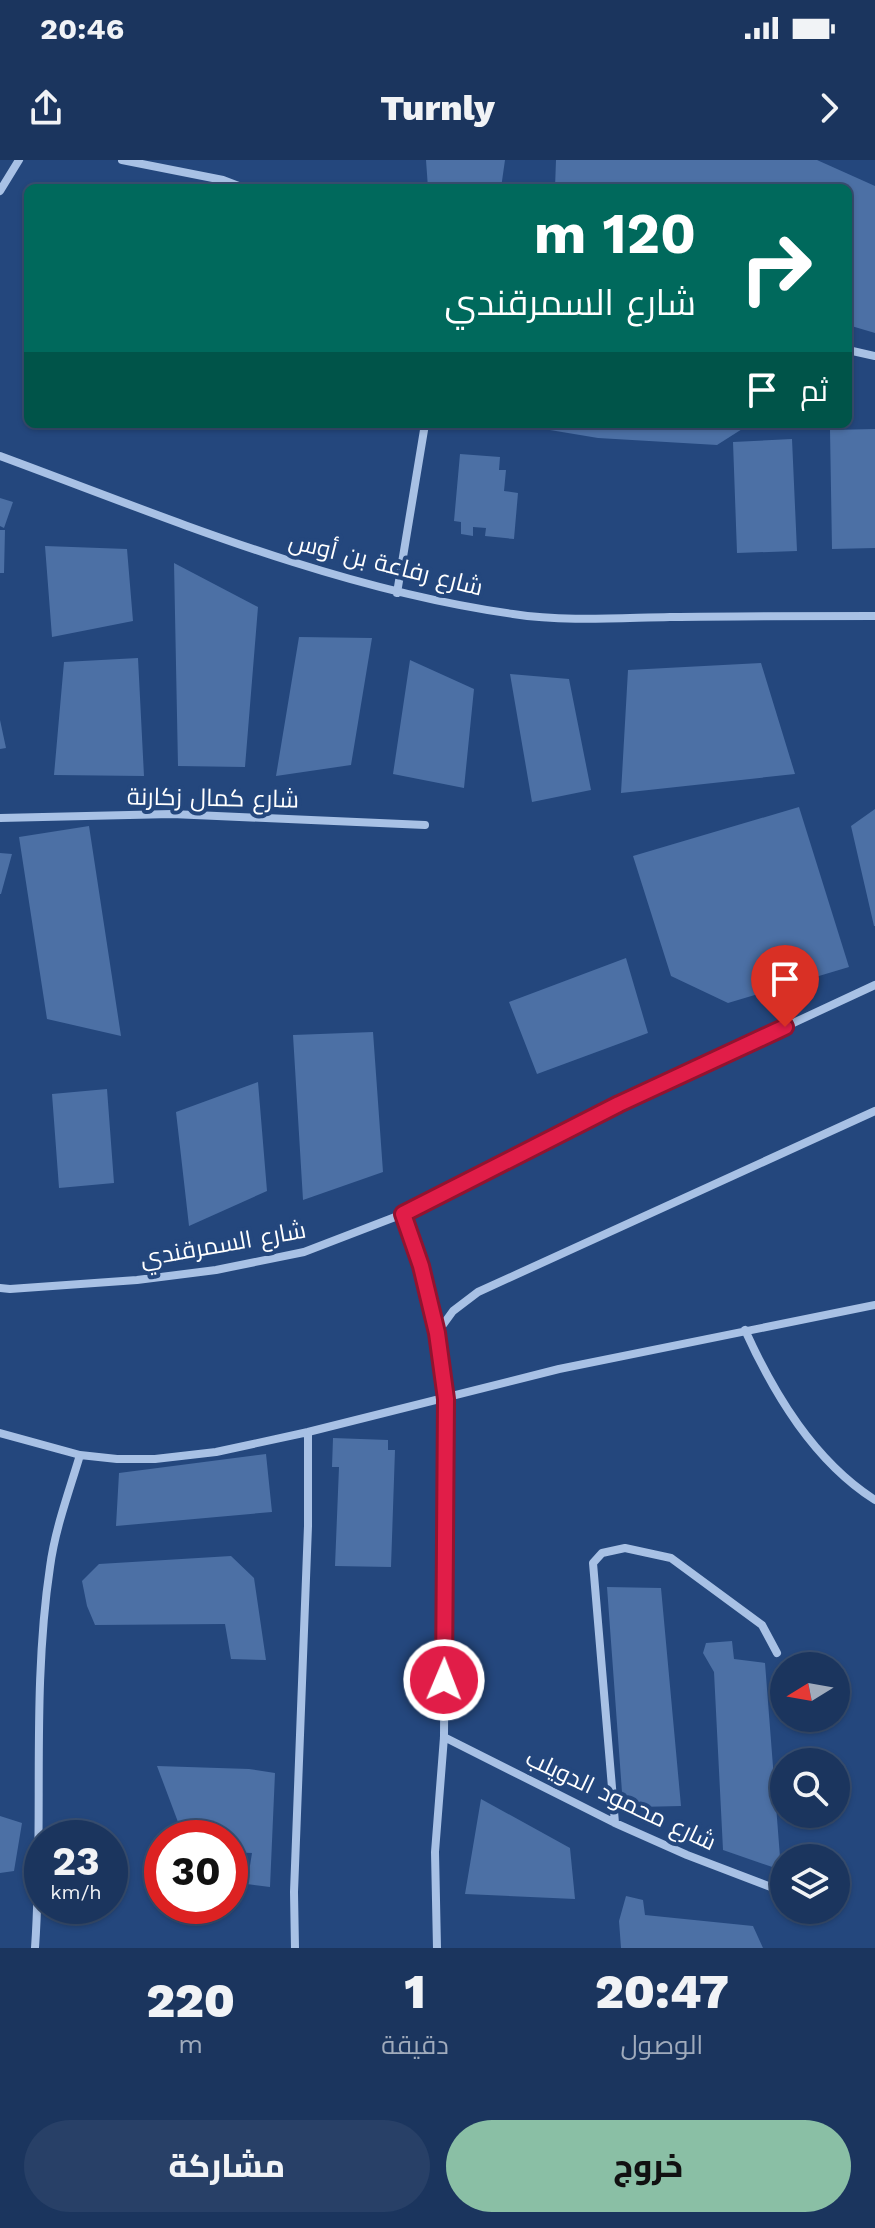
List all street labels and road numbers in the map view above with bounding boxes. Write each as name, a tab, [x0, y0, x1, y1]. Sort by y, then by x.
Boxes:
street label: شارع رفاعة بن أوس	[286, 524, 486, 604]
street label: شارع كمال زكارنة	[127, 783, 299, 815]
street label: شارع السمرقندي	[138, 1216, 309, 1276]
street label: شارع محمود الدويلب	[521, 1744, 721, 1858]

